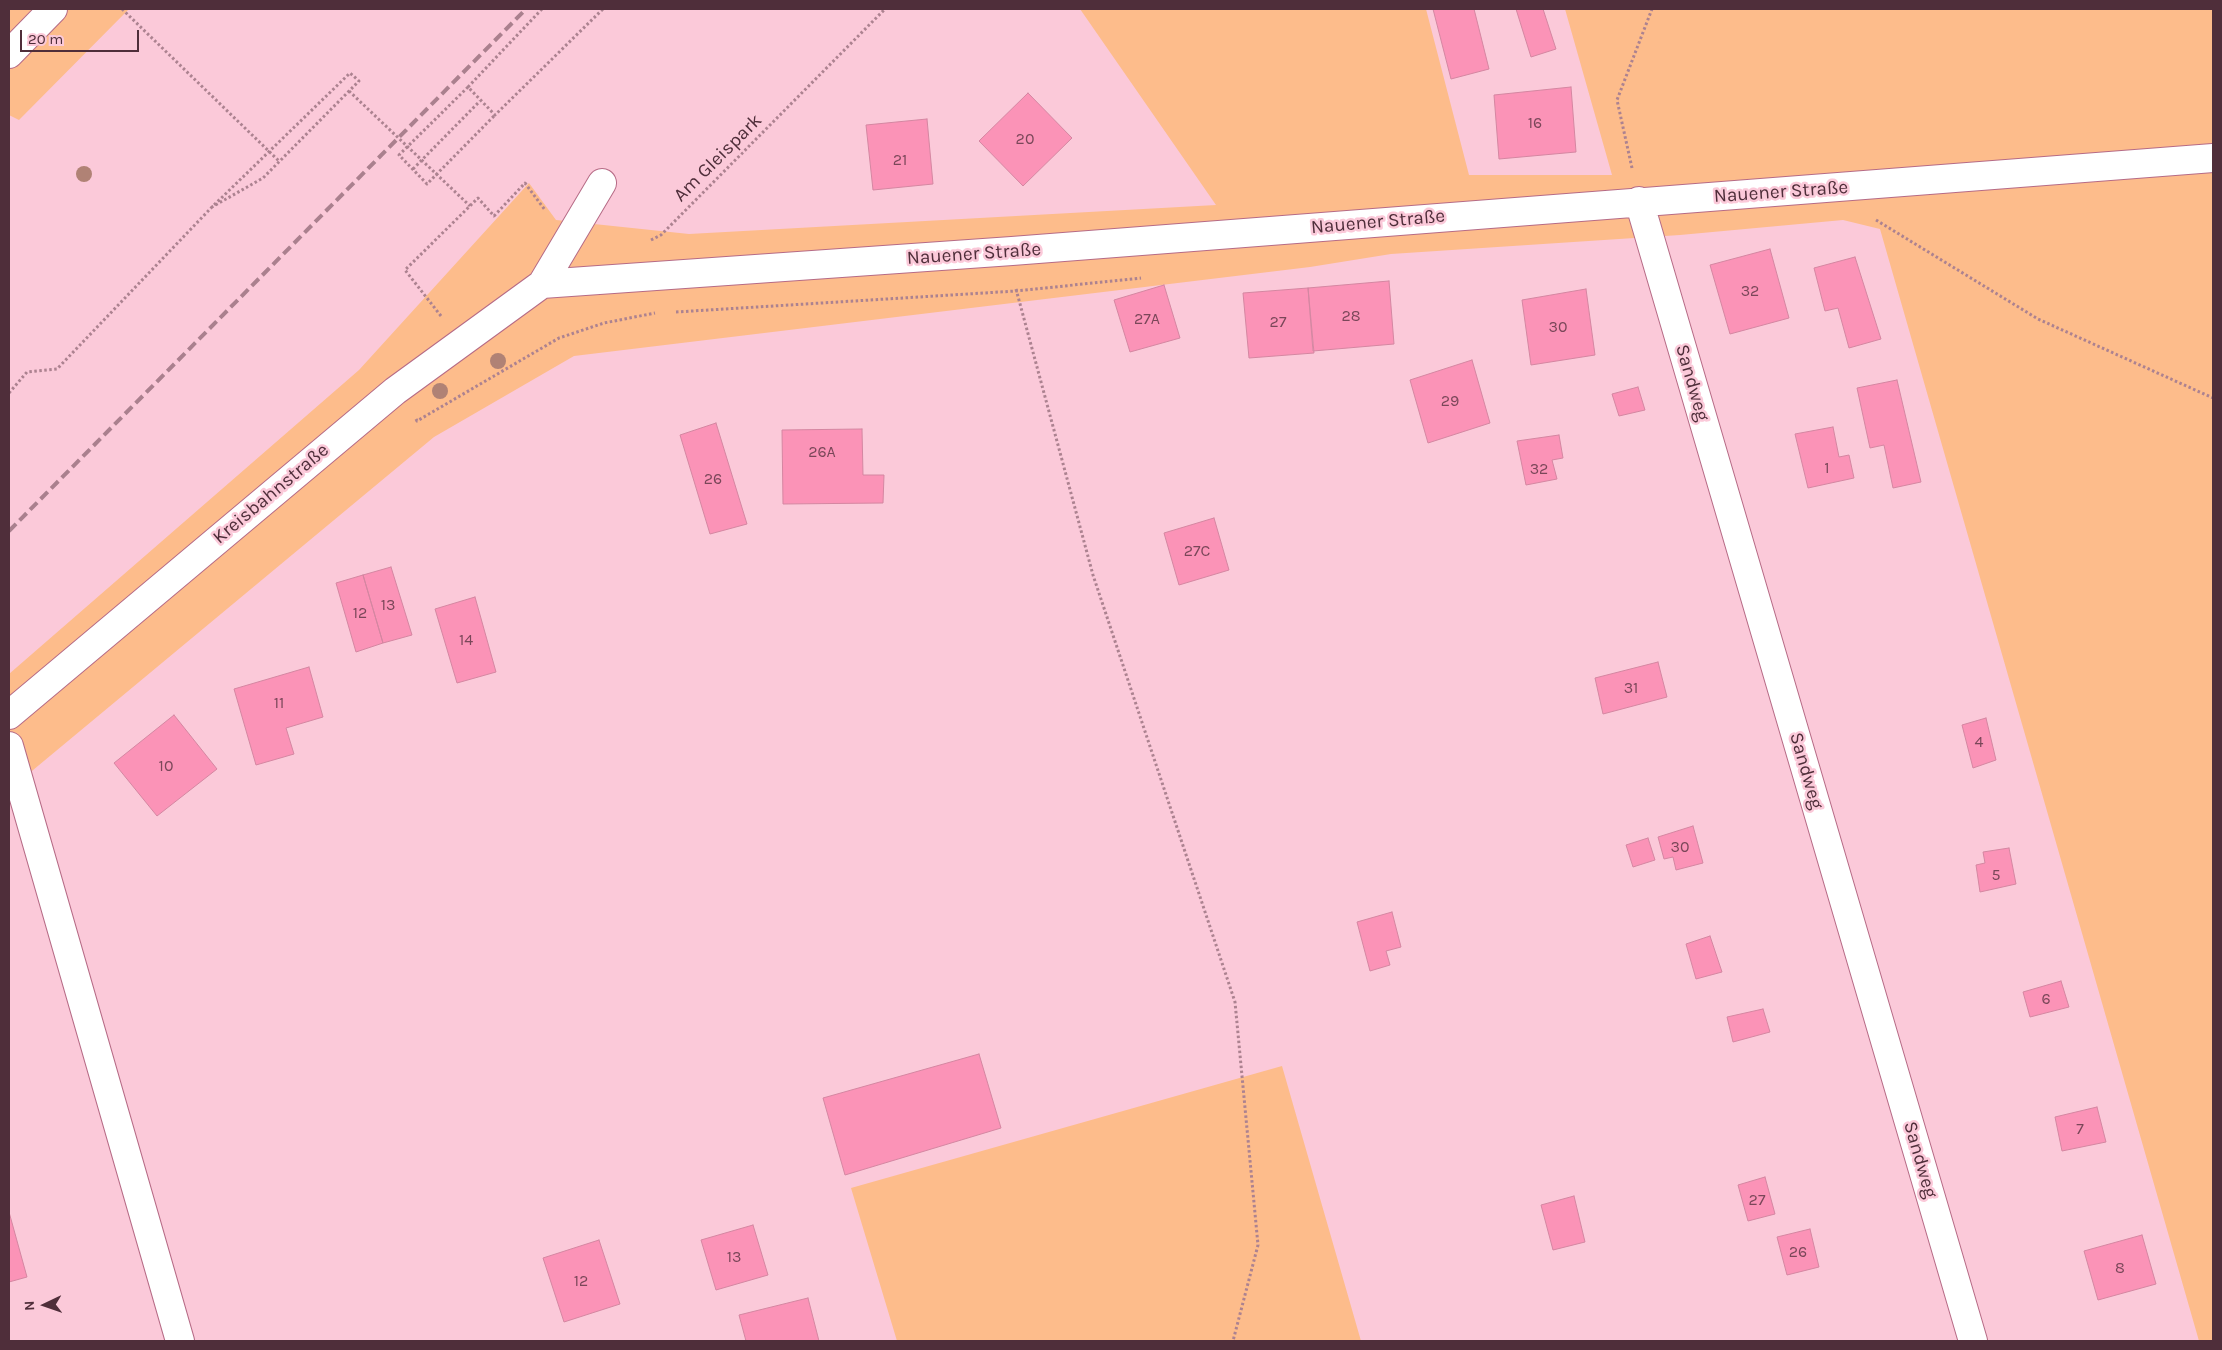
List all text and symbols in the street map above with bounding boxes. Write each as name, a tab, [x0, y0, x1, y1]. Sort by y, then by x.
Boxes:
scale bar	[22, 20, 141, 52]
text: 20 m	[28, 30, 63, 48]
street label: Am Gleispark	[669, 109, 767, 207]
house number: 16	[1528, 113, 1542, 133]
house number: 20	[1016, 129, 1034, 149]
house number: 21	[893, 150, 907, 170]
street label: Nauener Straße	[1713, 176, 1849, 208]
street label: Nauener Straße	[1310, 205, 1446, 239]
street label: Nauener Straße	[906, 238, 1042, 270]
house number: 32	[1741, 281, 1759, 301]
house number: 28	[1341, 306, 1361, 326]
house number: 27A	[1134, 309, 1160, 329]
house number: 27	[1270, 312, 1286, 332]
house number: 30	[1549, 317, 1567, 337]
street label: Sandweg	[1670, 342, 1714, 424]
house number: 29	[1441, 391, 1459, 411]
street label: Kreisbahnstraße	[208, 439, 334, 549]
house number: 26A	[808, 442, 836, 462]
house number: 1	[1824, 458, 1830, 478]
house number: 32	[1530, 459, 1548, 479]
house number: 26	[704, 469, 722, 489]
house number: 27C	[1184, 541, 1210, 561]
house number: 13	[381, 595, 395, 615]
house number: 12	[353, 603, 367, 623]
house number: 14	[459, 630, 473, 650]
house number: 31	[1624, 678, 1638, 698]
house number: 11	[274, 693, 284, 713]
street label: Sandweg	[1784, 730, 1828, 812]
house number: 4	[1975, 732, 1983, 752]
house number: 10	[159, 756, 173, 776]
house number: 30	[1671, 837, 1689, 857]
house number: 5	[1991, 865, 2001, 885]
house number: 6	[2041, 989, 2051, 1009]
street label: Sandweg	[1898, 1119, 1942, 1201]
house number: 7	[2076, 1119, 2084, 1139]
house number: 27	[1749, 1190, 1765, 1210]
house number: 26	[1789, 1242, 1807, 1262]
house number: 13	[727, 1247, 741, 1267]
house number: 8	[2115, 1258, 2125, 1278]
house number: 12	[574, 1271, 588, 1291]
north arrow	[20, 1280, 70, 1330]
text: N	[21, 1300, 38, 1311]

